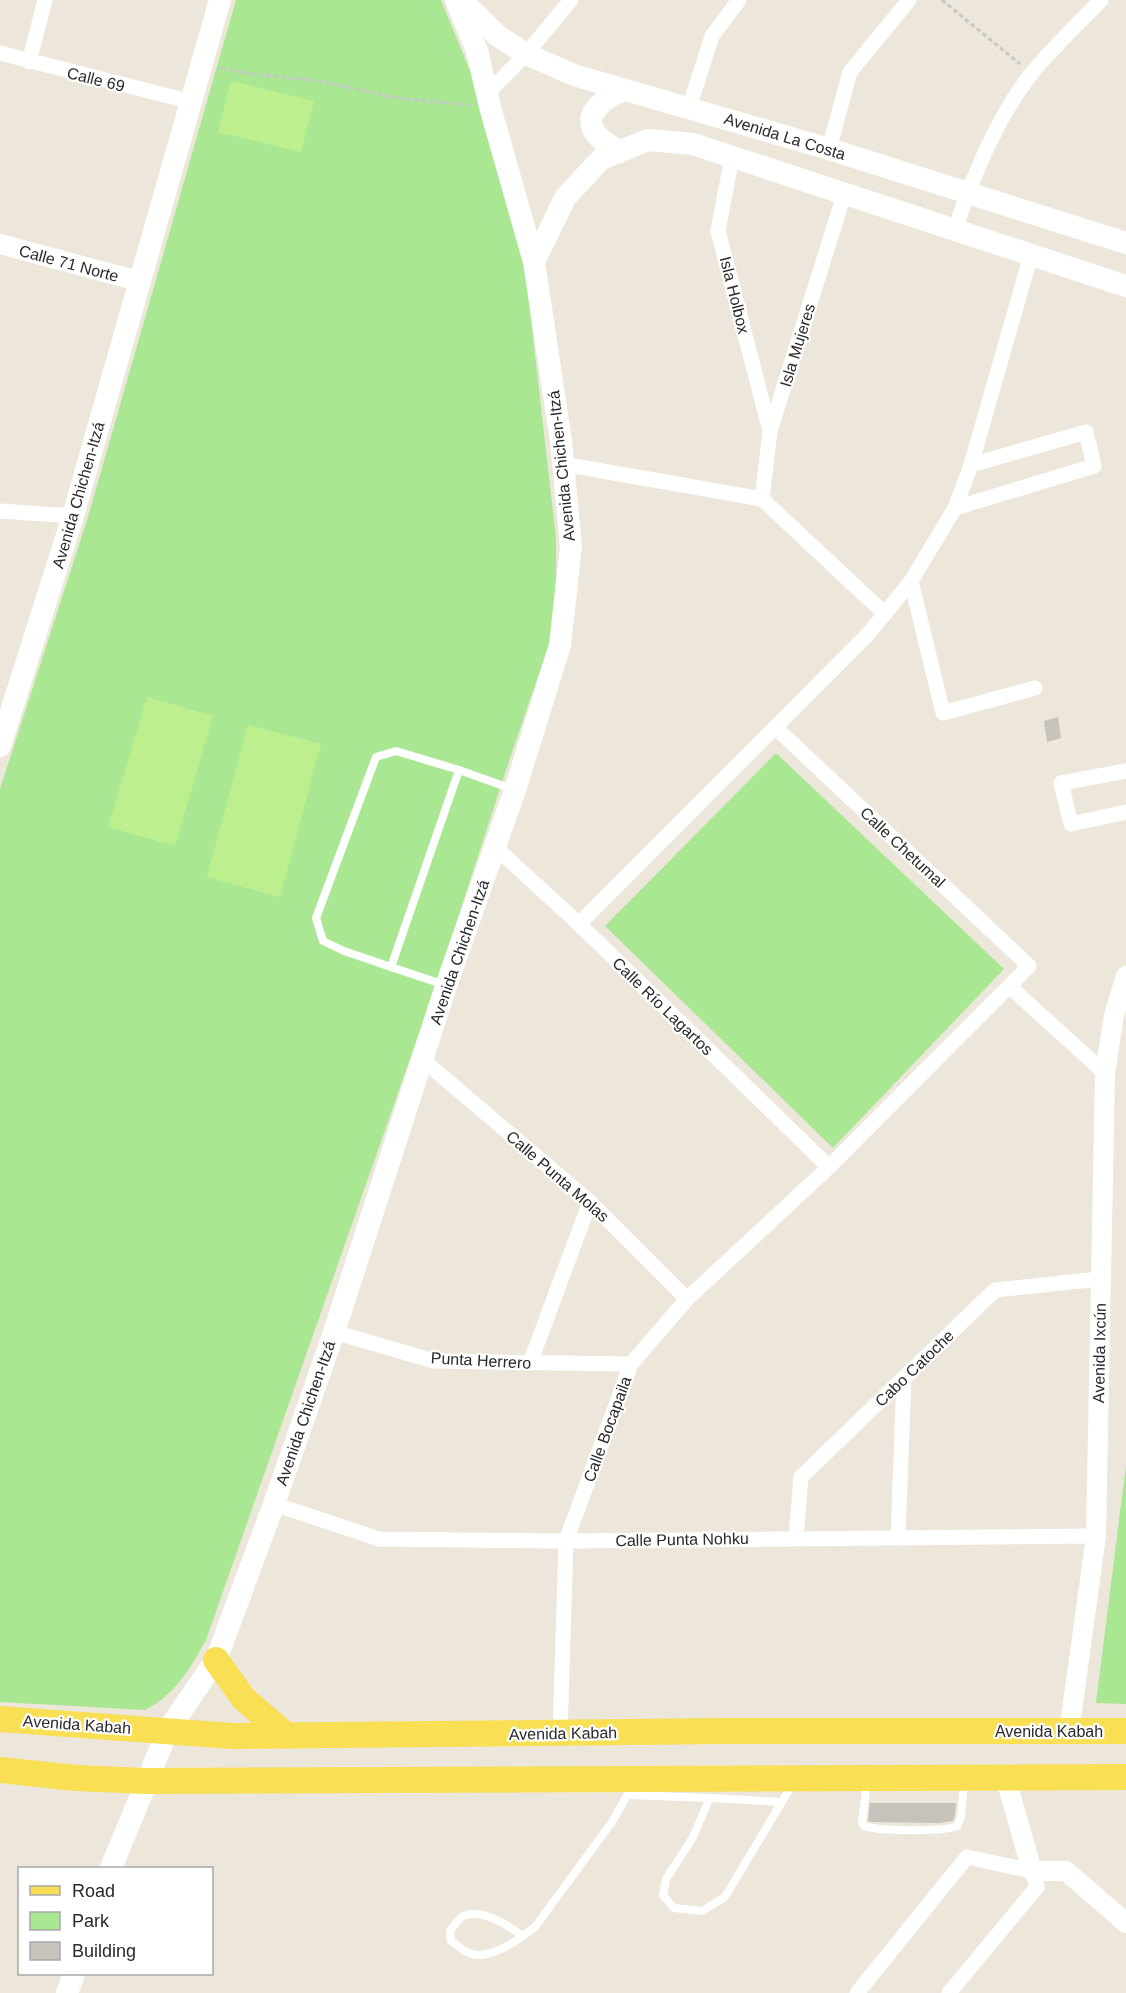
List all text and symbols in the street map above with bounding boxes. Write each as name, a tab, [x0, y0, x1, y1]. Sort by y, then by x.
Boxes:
street label: Calle 69	[65, 64, 127, 95]
street label: Avenida La Costa	[722, 110, 848, 163]
street label: Calle 71 Norte	[17, 242, 121, 285]
street label: Isla Holbox	[717, 255, 752, 336]
street label: Isla Mujeres	[777, 301, 818, 389]
street label: Avenida Chichen-Itzá	[545, 389, 578, 542]
street label: Avenida Chichen-Itzá	[49, 420, 108, 570]
street label: Calle Chetumal	[857, 804, 948, 891]
street label: Avenida Chichen-Itzá	[427, 878, 492, 1027]
street label: Calle Río Lagartos	[609, 954, 716, 1059]
street label: Calle Punta Molas	[503, 1127, 612, 1225]
street label: Avenida Ixcún	[1090, 1303, 1109, 1403]
street label: Cabo Catoche	[872, 1327, 957, 1410]
street label: Avenida Chichen-Itzá	[273, 1339, 338, 1488]
street label: Punta Herrero	[430, 1349, 532, 1372]
street label: Calle Bocapaila	[580, 1374, 635, 1484]
street label: Calle Punta Nohku	[615, 1530, 749, 1549]
street label: Avenida Kabah	[22, 1712, 132, 1737]
street label: Avenida Kabah	[995, 1723, 1103, 1740]
street label: Avenida Kabah	[509, 1724, 617, 1743]
legend	[18, 1867, 213, 1975]
text: Road	[72, 1881, 115, 1901]
text: Park	[72, 1911, 110, 1931]
text: Building	[72, 1941, 136, 1961]

